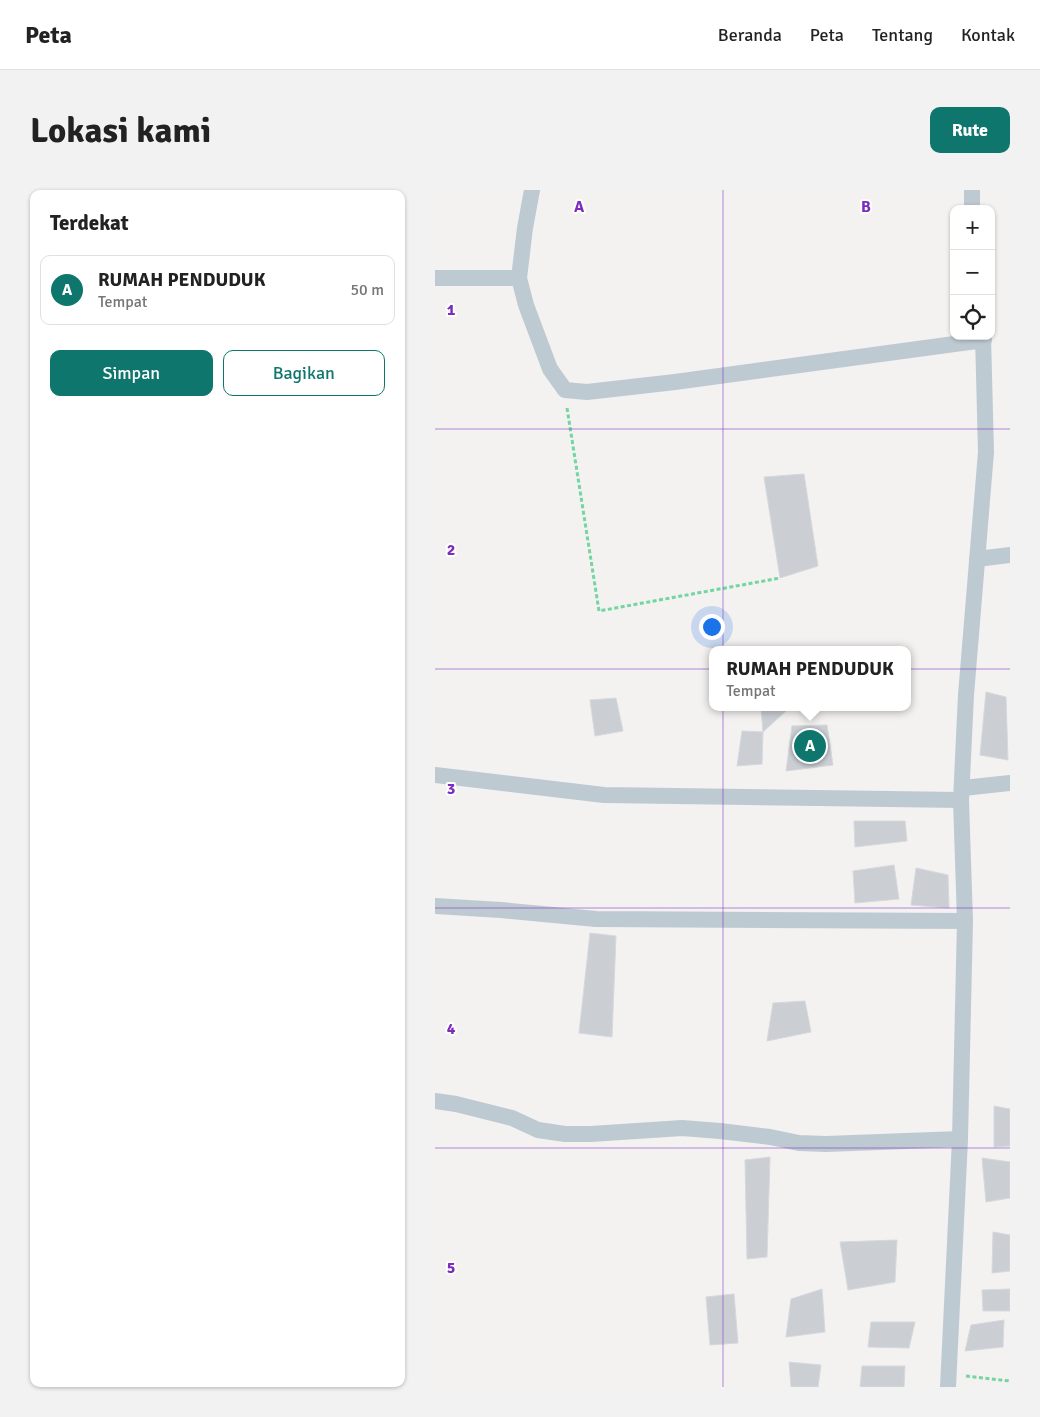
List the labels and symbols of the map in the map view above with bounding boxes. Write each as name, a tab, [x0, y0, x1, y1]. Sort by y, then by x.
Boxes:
text: A	[574, 197, 585, 217]
text: B	[861, 197, 871, 217]
text: 1	[447, 300, 456, 320]
text: 2	[447, 540, 455, 560]
your location	[699, 614, 725, 640]
pin: A	[794, 727, 826, 765]
text: 3	[447, 779, 455, 799]
text: 4	[447, 1019, 456, 1039]
text: 5	[447, 1258, 455, 1278]

